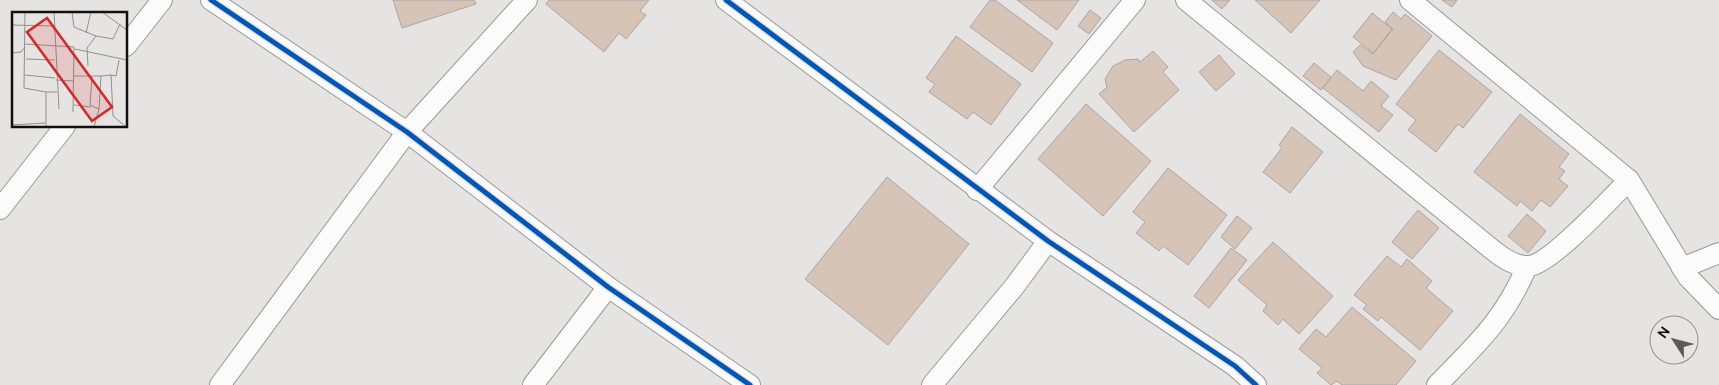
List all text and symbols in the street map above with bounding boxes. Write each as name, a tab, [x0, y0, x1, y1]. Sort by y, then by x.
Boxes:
inset map	[12, 12, 128, 128]
north arrow	[1649, 315, 1699, 365]
text: N	[1654, 323, 1673, 341]

